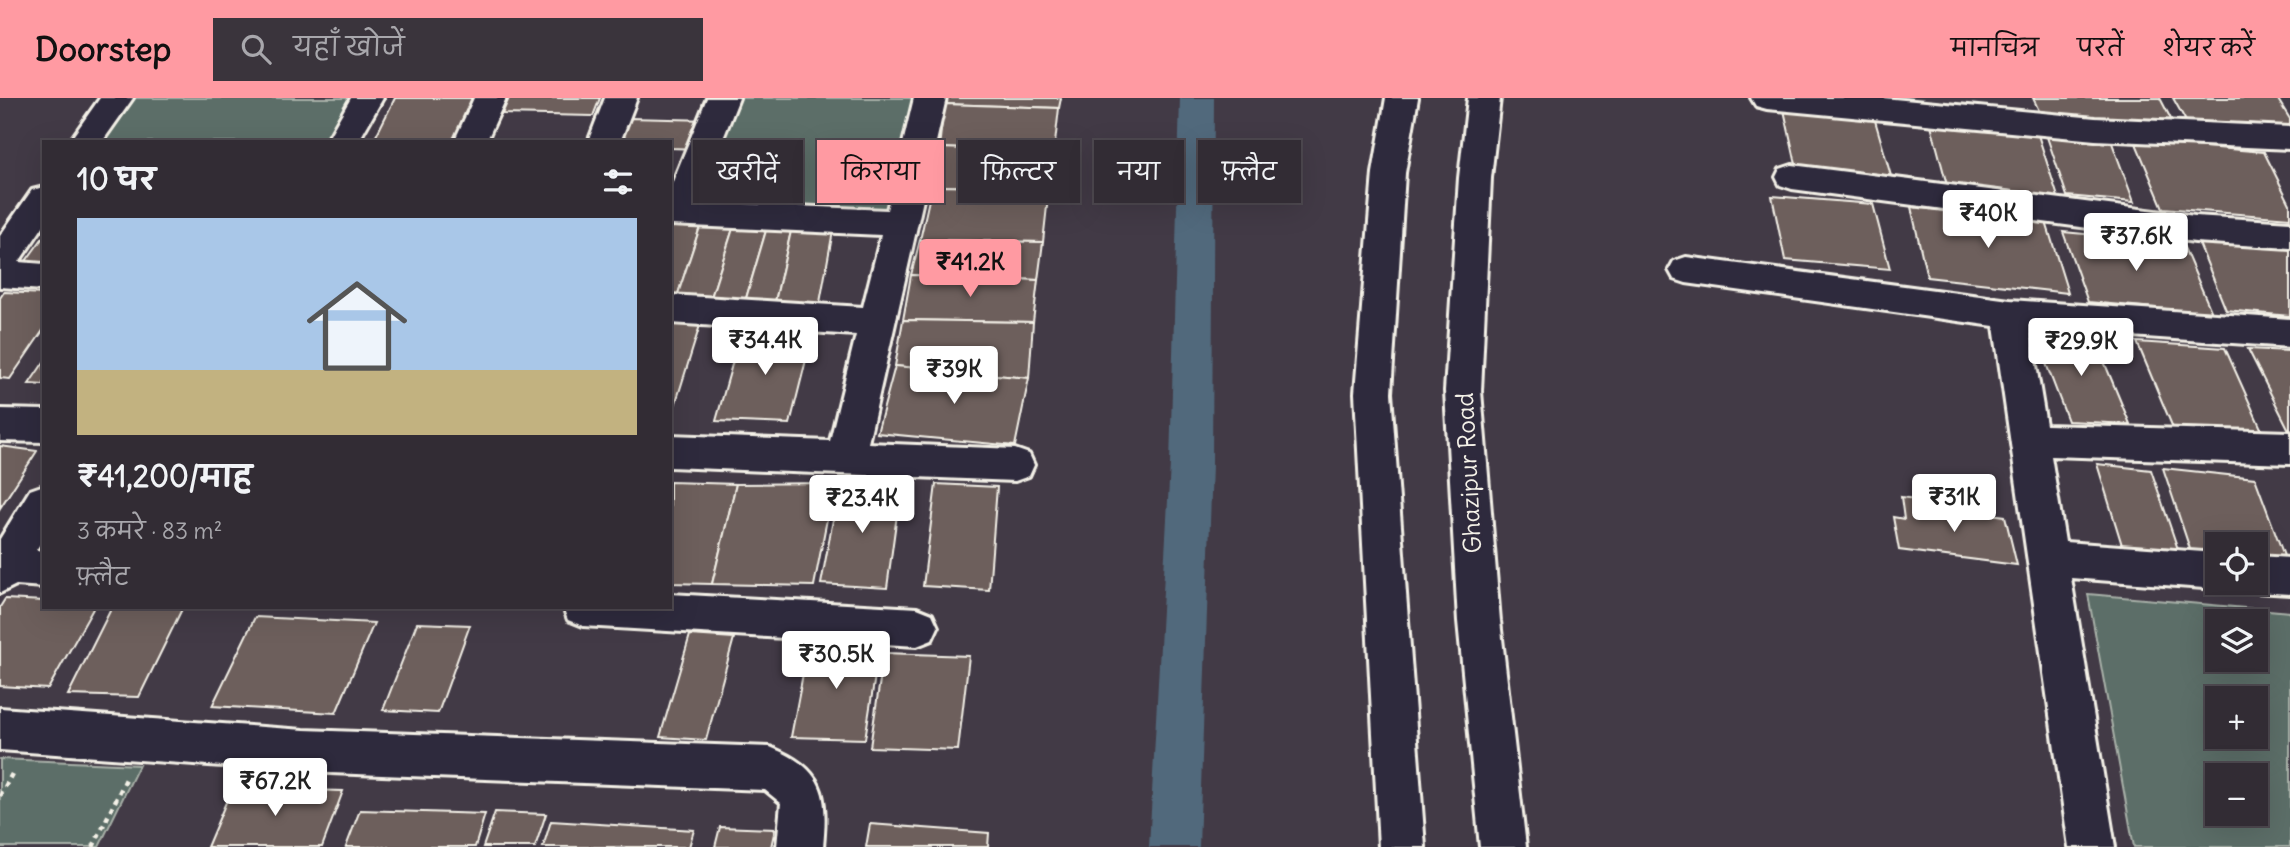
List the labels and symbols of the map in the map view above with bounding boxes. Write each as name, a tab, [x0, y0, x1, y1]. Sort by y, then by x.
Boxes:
pin: ₹40K	[1947, 190, 2029, 250]
pin: ₹37.6K	[2079, 214, 2193, 273]
pin: ₹41.2K	[913, 240, 1027, 299]
pin: ₹34.4K	[708, 317, 822, 377]
pin: ₹29.9K	[2024, 318, 2138, 378]
pin: ₹39K	[913, 346, 995, 406]
street label: Ghazipur Road	[1449, 392, 1487, 554]
pin: ₹31K	[1913, 474, 1995, 534]
pin: ₹23.4K	[805, 476, 919, 535]
pin: ₹30.5K	[779, 632, 893, 691]
pin: ₹67.2K	[218, 758, 332, 818]

